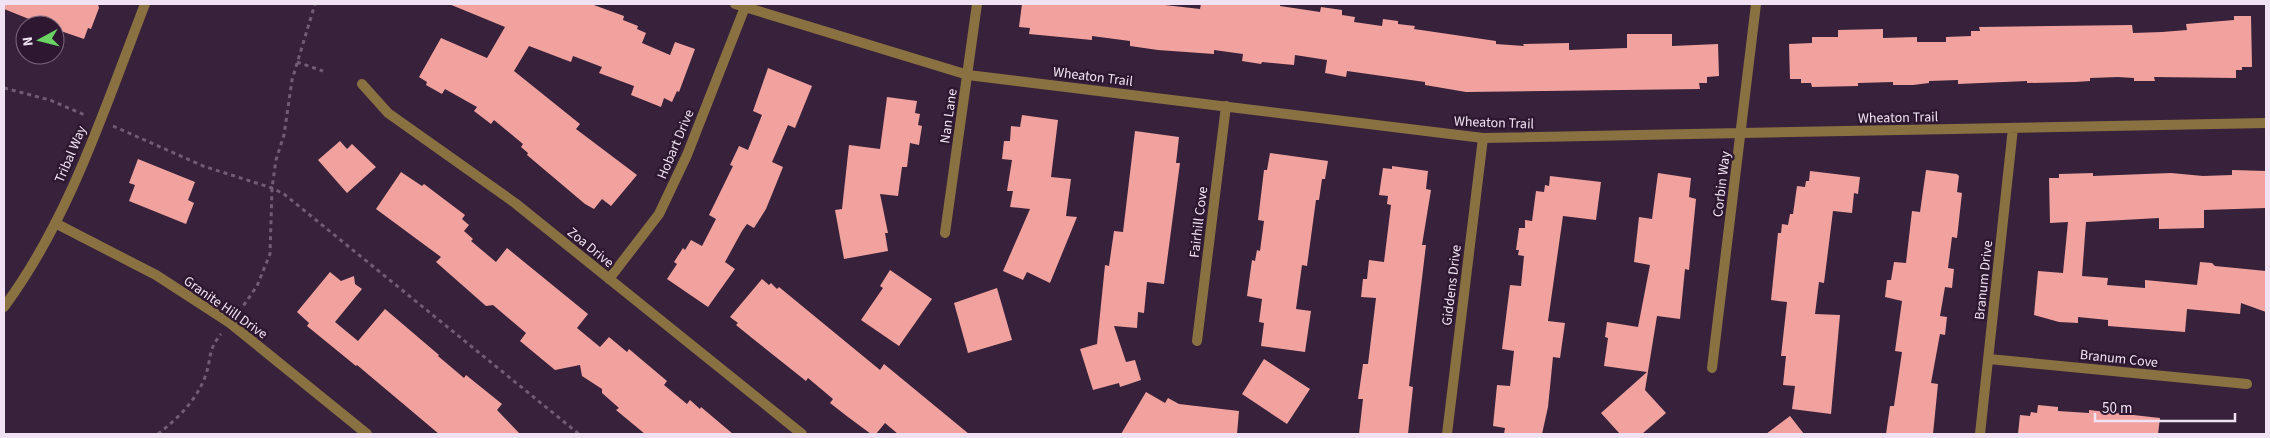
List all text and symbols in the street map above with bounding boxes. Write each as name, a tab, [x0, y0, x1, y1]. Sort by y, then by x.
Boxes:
north arrow	[15, 15, 65, 65]
text: N	[18, 36, 39, 47]
street label: Wheaton Trail	[1052, 62, 1134, 92]
street label: Nan Lane	[935, 87, 963, 145]
street label: Hobart Drive	[652, 106, 700, 182]
street label: Wheaton Trail	[1858, 107, 1939, 129]
street label: Wheaton Trail	[1453, 112, 1535, 134]
street label: Tribal Way	[50, 122, 92, 186]
street label: Corbin Way	[1708, 149, 1736, 218]
street label: Fairhill Cove	[1185, 185, 1213, 259]
street label: Zoa Drive	[563, 223, 618, 273]
street label: Branum Drive	[1970, 239, 1998, 321]
street label: Giddens Drive	[1437, 244, 1467, 327]
street label: Granite Hill Drive	[179, 271, 272, 344]
street label: Branum Cove	[2079, 345, 2159, 373]
scale bar	[2095, 390, 2235, 422]
text: 50 m	[2102, 398, 2132, 419]

